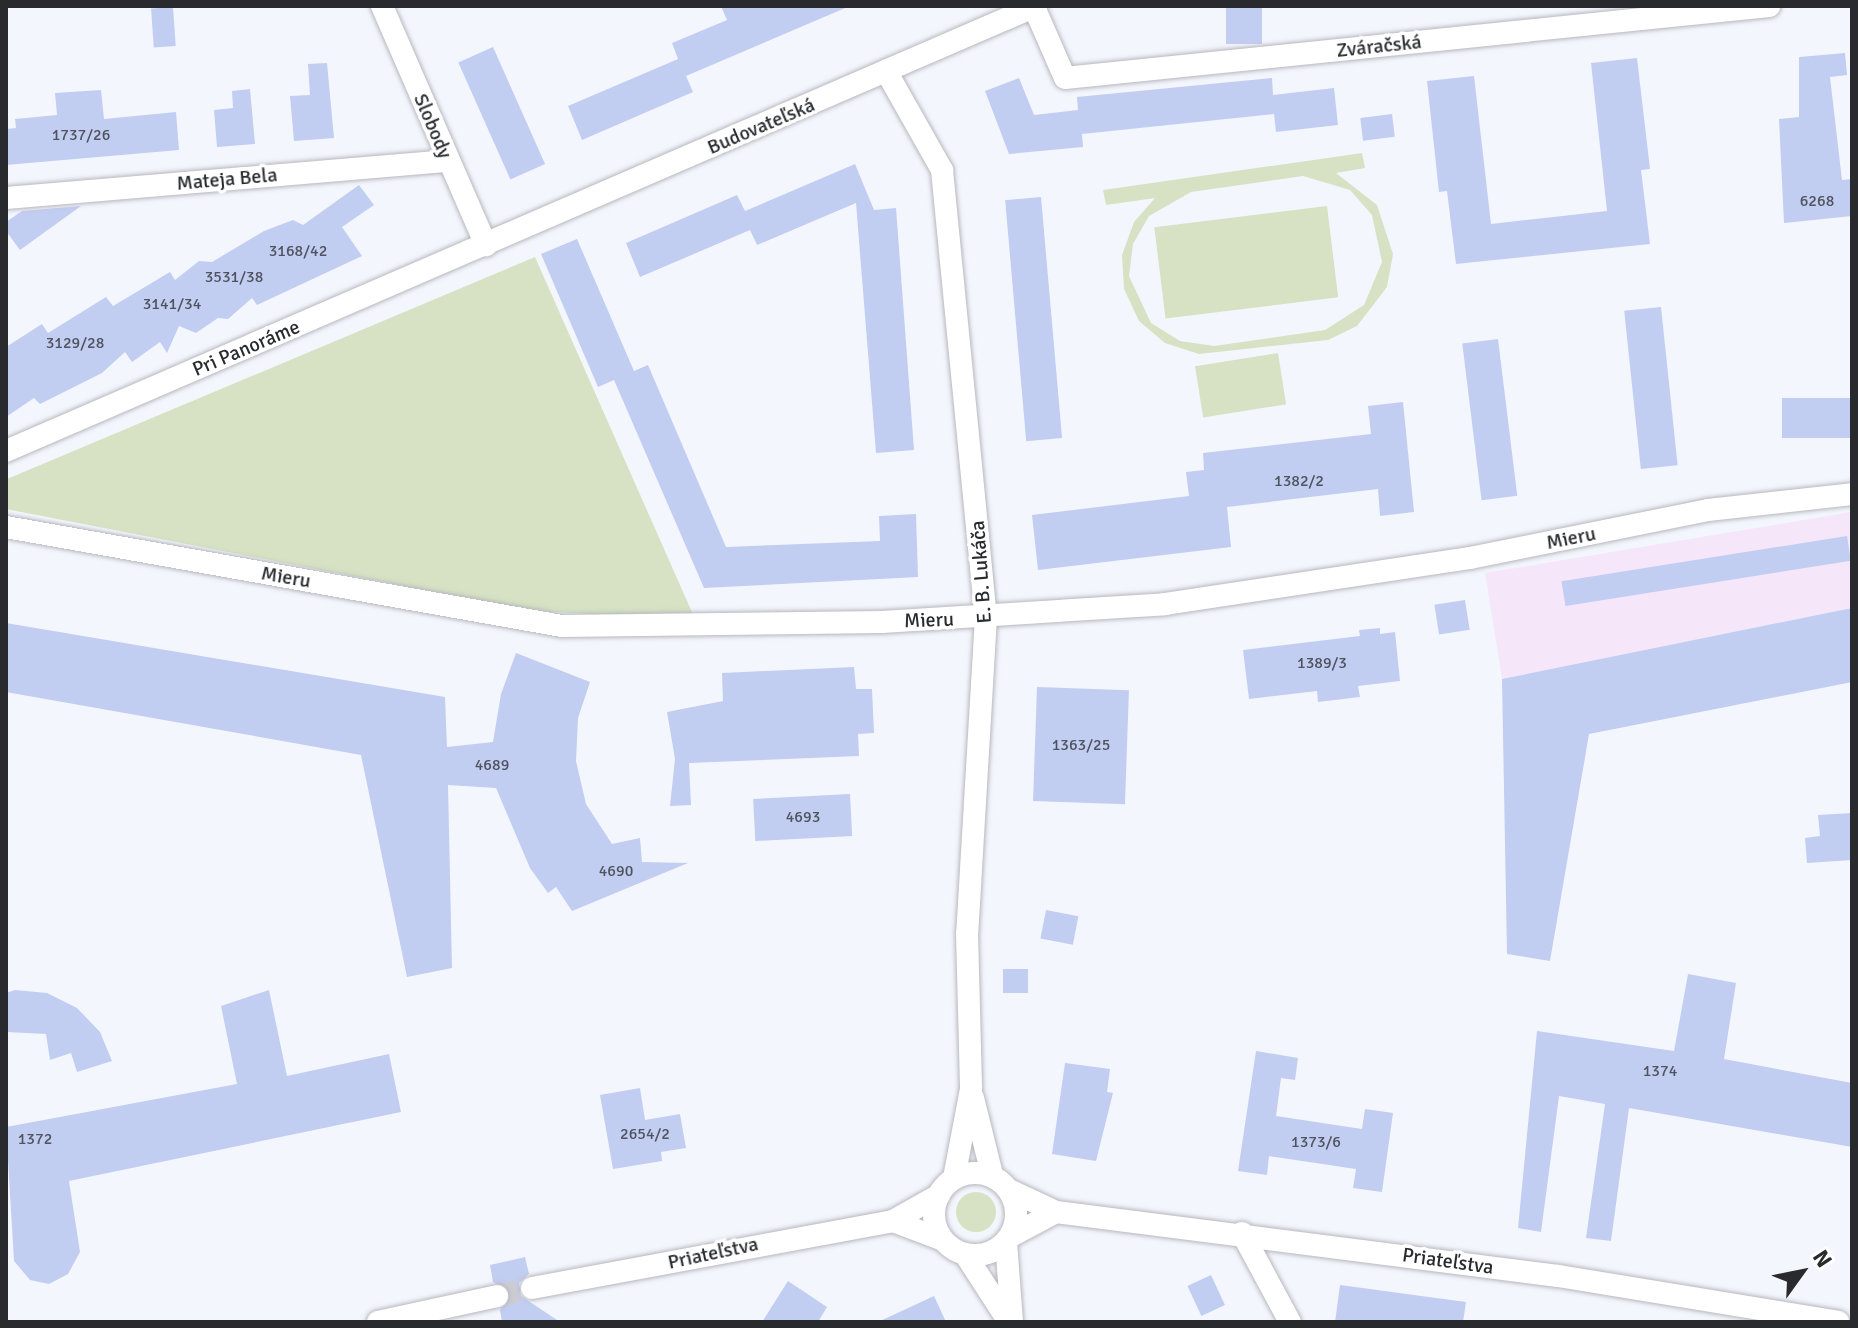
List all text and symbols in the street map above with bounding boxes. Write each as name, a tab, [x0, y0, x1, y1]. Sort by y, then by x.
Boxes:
street label: Zváračská	[1335, 30, 1423, 62]
street label: Slobody	[409, 90, 457, 162]
street label: Budovateľská	[704, 93, 818, 159]
house number: 1737/26	[52, 125, 110, 145]
street label: Mateja Bela	[176, 163, 278, 195]
house number: 6268	[1800, 191, 1834, 211]
house number: 3168/42	[269, 241, 327, 261]
house number: 3531/38	[205, 267, 263, 287]
house number: 3141/34	[143, 294, 201, 314]
street label: Pri Panoráme	[189, 315, 303, 381]
house number: 3129/28	[46, 333, 104, 353]
house number: 1382/2	[1274, 471, 1324, 491]
street label: E. B. Lukáča	[965, 520, 997, 624]
street label: Mieru	[1544, 521, 1598, 555]
street label: Mieru	[259, 561, 313, 593]
street label: Mieru	[904, 607, 954, 633]
house number: 1389/3	[1297, 653, 1347, 673]
house number: 1363/25	[1052, 735, 1110, 755]
house number: 4689	[475, 755, 509, 775]
house number: 4693	[786, 807, 820, 827]
house number: 4690	[599, 861, 633, 881]
house number: 1374	[1643, 1061, 1677, 1081]
house number: 2654/2	[620, 1124, 670, 1144]
house number: 1372	[18, 1129, 52, 1149]
house number: 1373/6	[1291, 1132, 1341, 1152]
street label: Priateľstva	[666, 1232, 760, 1274]
north arrow	[1762, 1232, 1842, 1312]
street label: Priateľstva	[1401, 1243, 1495, 1279]
text: N	[1807, 1245, 1838, 1272]

